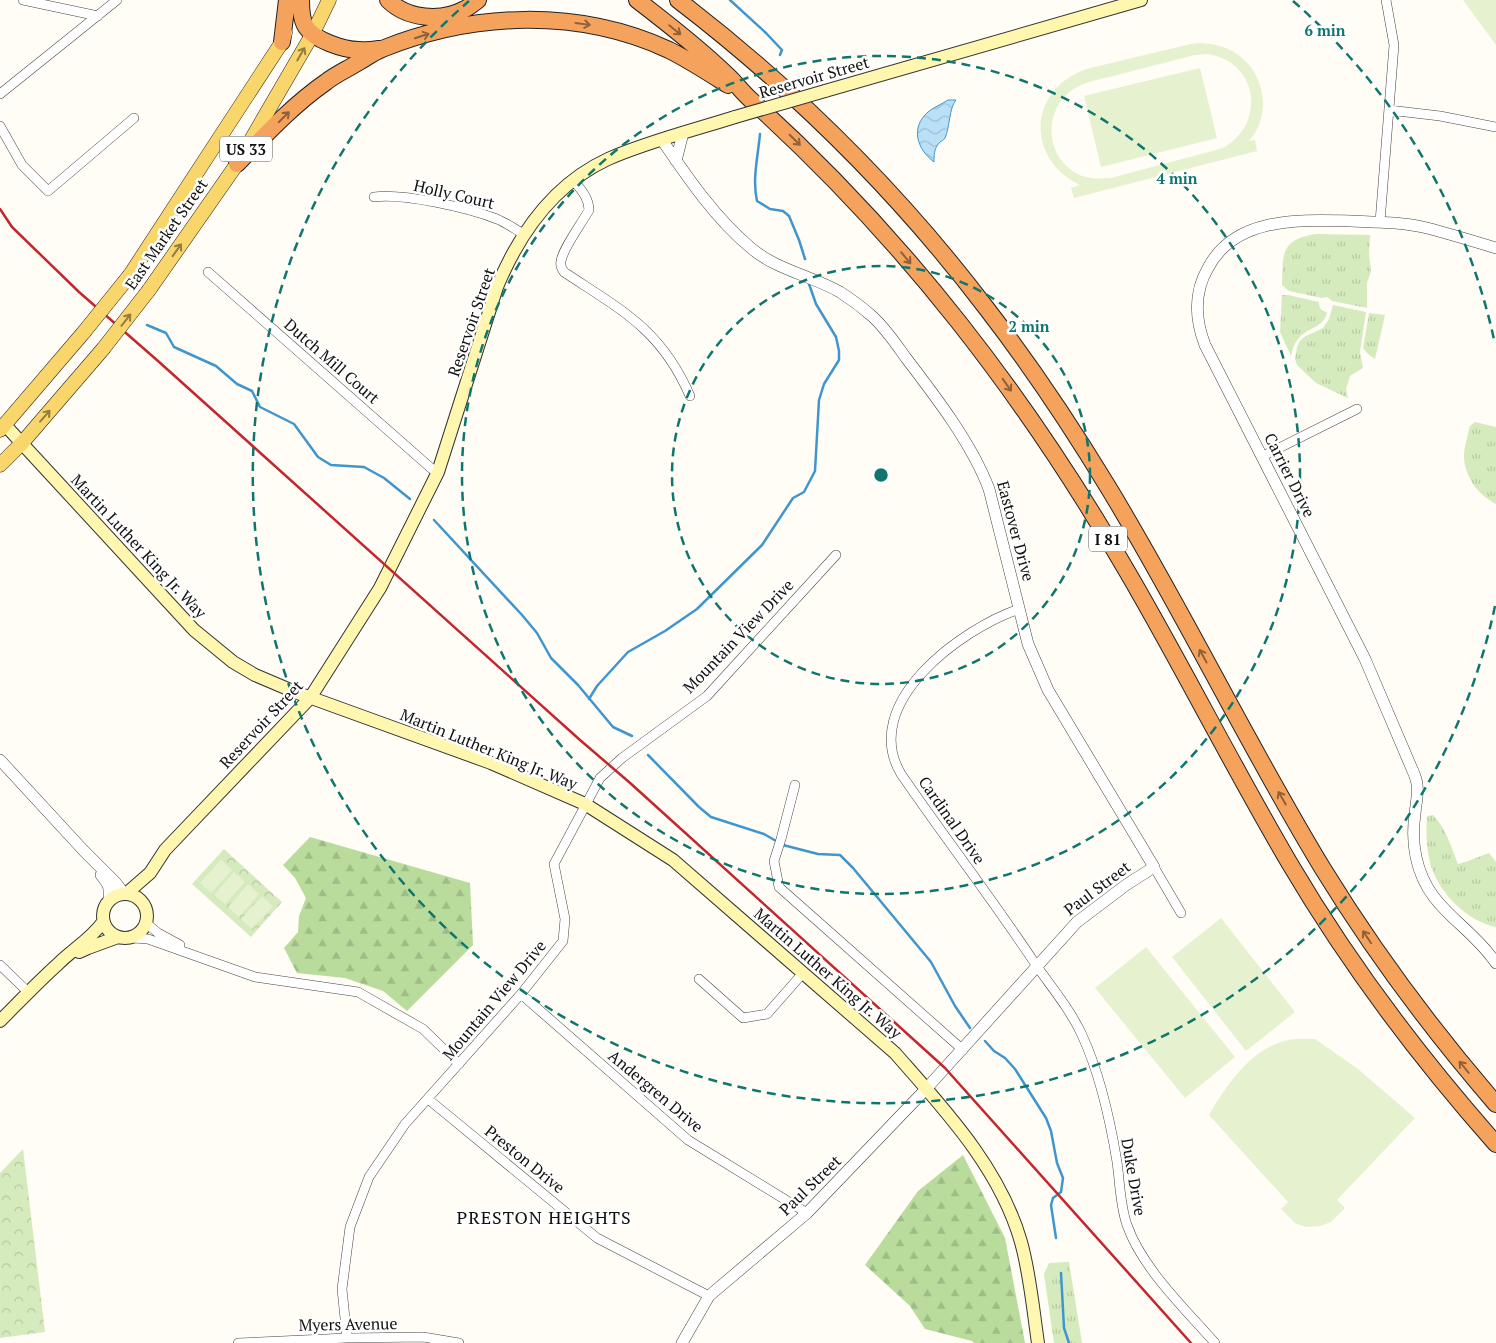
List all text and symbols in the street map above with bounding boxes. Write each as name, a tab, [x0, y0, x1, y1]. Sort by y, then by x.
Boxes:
one-way arrow	[574, 19, 590, 29]
text: 6 min	[1304, 20, 1346, 40]
one-way arrow	[668, 25, 681, 36]
one-way arrow	[414, 30, 430, 40]
one-way arrow	[297, 47, 307, 61]
street label: Reservoir Street	[756, 51, 872, 103]
one-way arrow	[277, 111, 290, 123]
one-way arrow	[788, 134, 801, 146]
road number: US 33	[220, 136, 272, 162]
text: 4 min	[1156, 168, 1198, 188]
street label: East Market Street	[119, 174, 213, 294]
street label: Holly Court	[412, 174, 497, 214]
one-way arrow	[172, 243, 182, 257]
one-way arrow	[901, 251, 912, 264]
street label: Reservoir Street	[442, 265, 500, 379]
one-way arrow	[120, 313, 131, 326]
street label: Dutch Mill Court	[280, 314, 384, 409]
text: 2 min	[1008, 316, 1050, 336]
one-way arrow	[1002, 378, 1012, 392]
one-way arrow	[39, 410, 51, 423]
street label: Carrier Drive	[1259, 429, 1321, 521]
centre of rings	[872, 466, 890, 484]
street label: Martin Luther King Jr. Way	[66, 469, 212, 623]
street label: Eastover Drive	[992, 478, 1040, 584]
road number: I 81	[1089, 526, 1127, 552]
street label: Mountain View Drive	[678, 574, 798, 698]
one-way arrow	[1198, 649, 1208, 664]
street label: Reservoir Street	[214, 675, 308, 773]
street label: Martin Luther King Jr. Way	[397, 703, 582, 795]
street label: Cardinal Drive	[914, 772, 990, 868]
one-way arrow	[1277, 792, 1287, 806]
street label: Paul Street	[1059, 856, 1135, 920]
street label: Martin Luther King Jr. Way	[749, 903, 907, 1044]
one-way arrow	[1362, 930, 1372, 944]
street label: Mountain View Drive	[437, 935, 551, 1065]
street label: Andergren Drive	[604, 1045, 708, 1137]
one-way arrow	[1459, 1061, 1470, 1074]
street label: Preston Drive	[480, 1120, 570, 1198]
street label: Duke Drive	[1116, 1136, 1152, 1218]
street label: Paul Street	[774, 1150, 846, 1220]
district label: PRESTON HEIGHTS	[456, 1205, 632, 1229]
street label: Myers Avenue	[298, 1312, 398, 1336]

